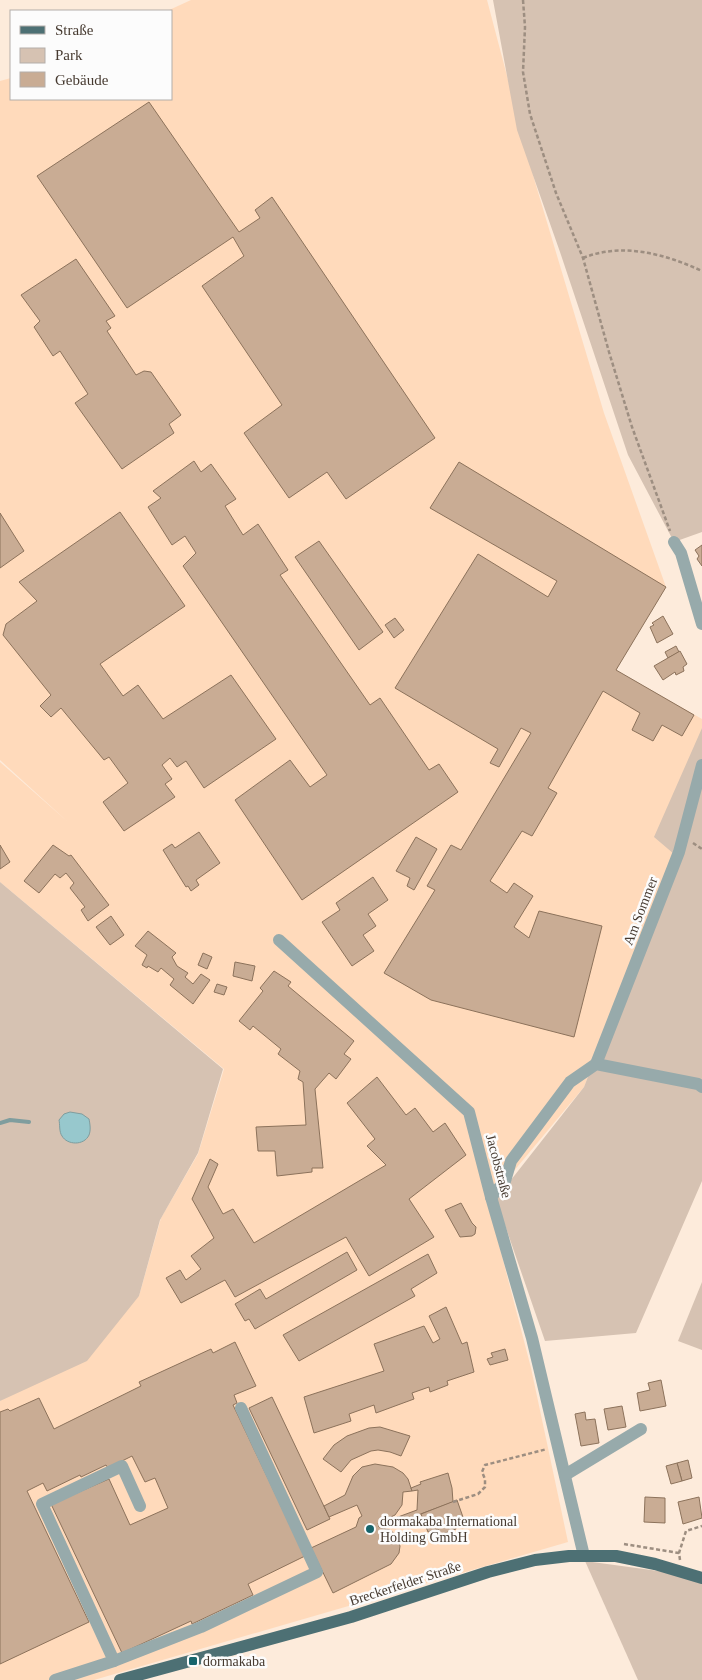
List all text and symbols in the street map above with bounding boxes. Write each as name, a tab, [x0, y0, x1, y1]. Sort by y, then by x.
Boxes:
legend	[10, 10, 172, 100]
text: Straße	[55, 22, 94, 38]
text: Park	[55, 47, 83, 63]
text: Gebäude	[55, 72, 109, 88]
street label: Am Sommer	[621, 875, 660, 947]
street label: Jacobstraße	[483, 1133, 514, 1200]
place label: dormakaba International Holding GmbH	[380, 1514, 517, 1545]
marker: dormakaba International Holding GmbH	[364, 1523, 376, 1535]
street label: Breckerfelder Straße	[348, 1558, 463, 1609]
place label: dormakaba	[203, 1654, 266, 1669]
marker: dormakaba	[187, 1655, 199, 1667]

